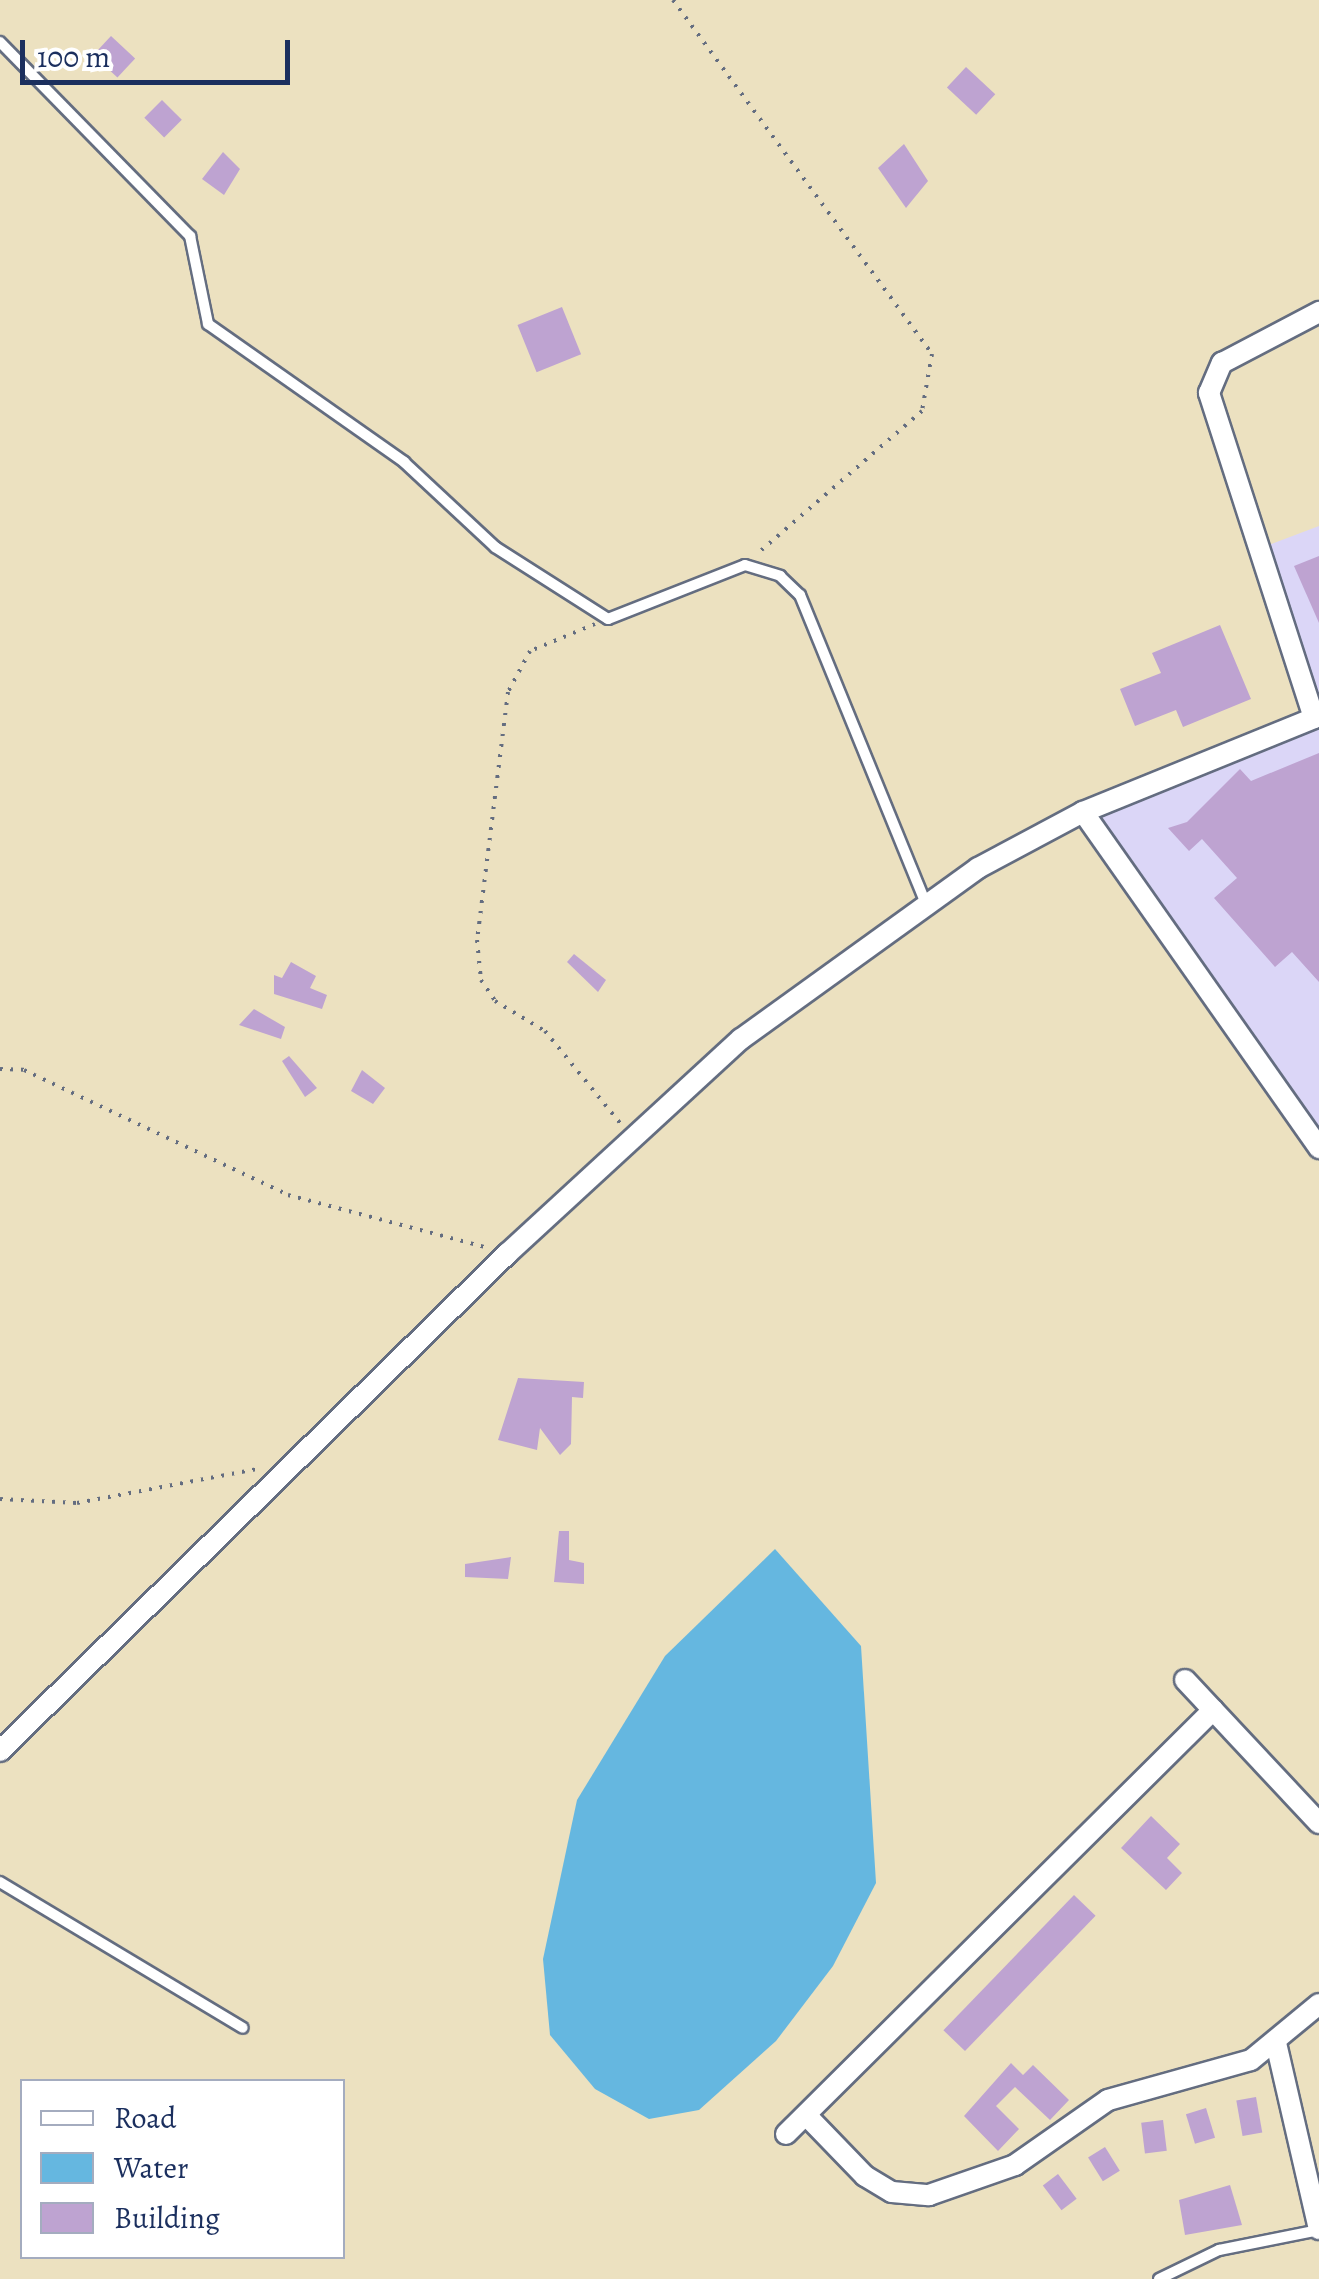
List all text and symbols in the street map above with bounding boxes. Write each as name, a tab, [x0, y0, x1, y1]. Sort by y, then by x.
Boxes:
scale bar	[25, 20, 295, 82]
text: 100 m	[37, 37, 110, 77]
legend	[20, 2079, 345, 2259]
text: Road	[114, 2098, 176, 2138]
text: Water	[114, 2148, 188, 2188]
text: Building	[114, 2198, 220, 2238]

